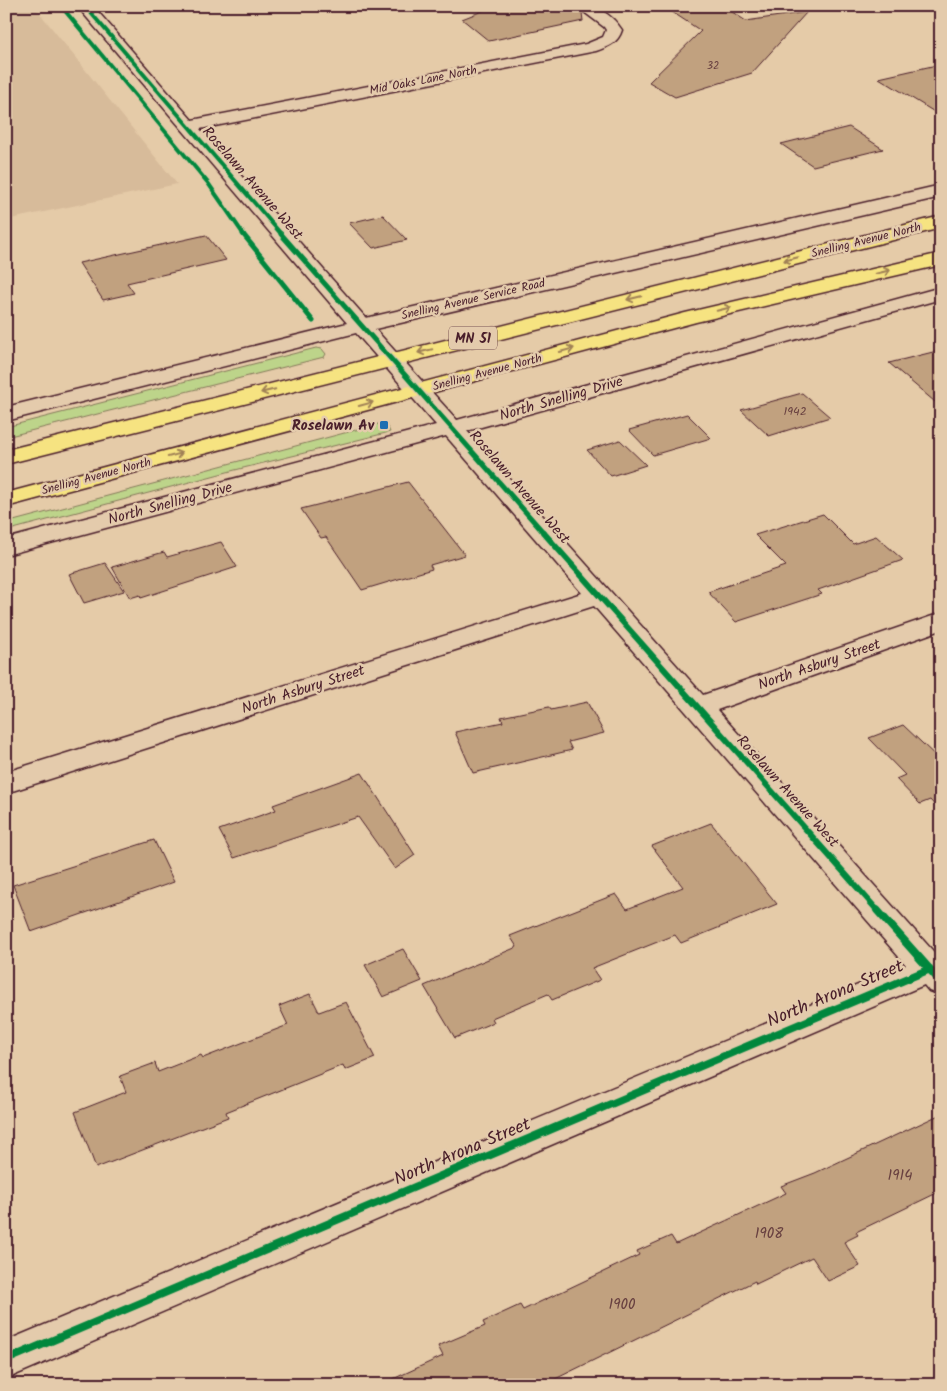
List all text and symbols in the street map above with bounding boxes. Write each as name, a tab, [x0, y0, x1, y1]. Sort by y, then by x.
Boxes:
house number: 32	[707, 57, 719, 75]
street label: Mid Oaks Lane North	[368, 61, 478, 100]
street label: Roselawn Avenue West	[196, 121, 309, 246]
street label: Snelling Avenue North	[809, 218, 923, 263]
one-way arrow	[784, 254, 800, 264]
one-way arrow	[874, 267, 890, 276]
street label: Snelling Avenue Service Road	[399, 273, 548, 325]
one-way arrow	[626, 294, 642, 303]
one-way arrow	[716, 304, 732, 313]
road number: MN 51	[449, 326, 497, 349]
one-way arrow	[559, 345, 575, 355]
one-way arrow	[418, 346, 434, 356]
street label: Snelling Avenue North	[430, 349, 544, 396]
street label: North Snelling Drive	[497, 370, 626, 428]
one-way arrow	[260, 386, 276, 396]
one-way arrow	[357, 399, 373, 408]
house number: 1942	[783, 402, 807, 421]
place label: Roselawn Av	[292, 414, 375, 438]
marker: Roselawn Av	[378, 419, 390, 431]
street label: Roselawn Avenue West	[463, 425, 576, 550]
one-way arrow	[166, 450, 182, 459]
street label: Snelling Avenue North	[39, 453, 153, 500]
street label: North Snelling Drive	[105, 476, 235, 532]
street label: North Asbury Street	[755, 633, 884, 697]
street label: North Asbury Street	[239, 659, 368, 721]
street label: Roselawn Avenue West	[730, 730, 845, 853]
street label: North Arona Street	[763, 952, 909, 1036]
street label: North Arona Street	[390, 1110, 536, 1194]
house number: 1914	[887, 1164, 913, 1188]
house number: 1908	[755, 1222, 784, 1246]
house number: 1900	[608, 1293, 636, 1317]

